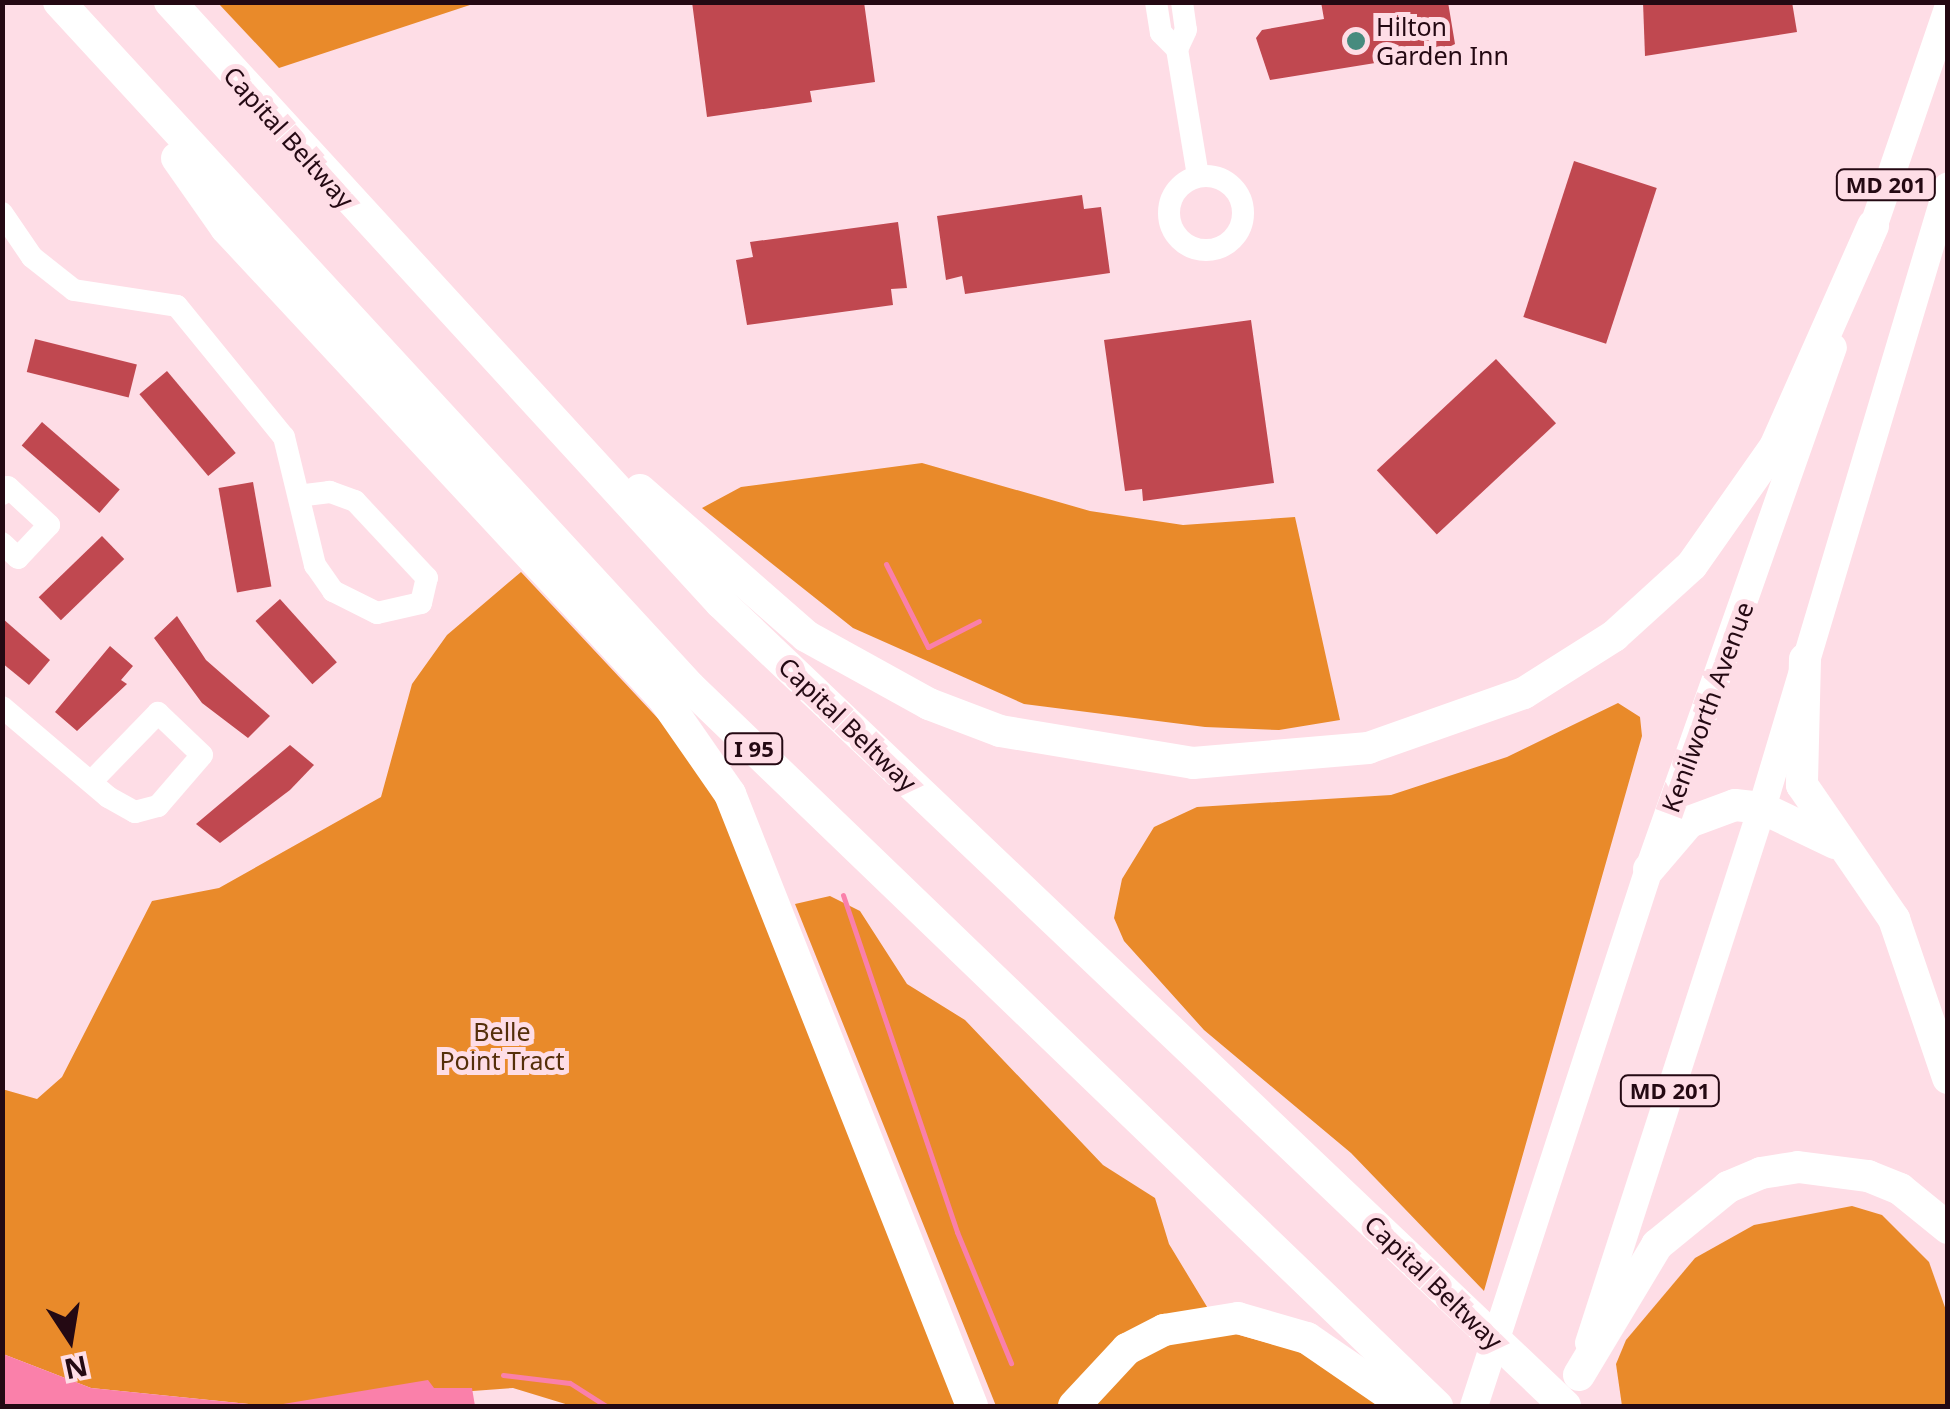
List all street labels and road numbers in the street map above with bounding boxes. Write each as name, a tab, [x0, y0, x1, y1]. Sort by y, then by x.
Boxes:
street label: Capital Beltway	[218, 60, 360, 214]
road number: MD 201	[1834, 168, 1938, 202]
street label: Kenilworth Avenue	[1655, 598, 1759, 816]
street label: Capital Beltway	[773, 651, 923, 797]
road number: I 95	[724, 732, 784, 766]
road number: MD 201	[1618, 1074, 1722, 1108]
street label: Capital Beltway	[1359, 1209, 1509, 1355]

